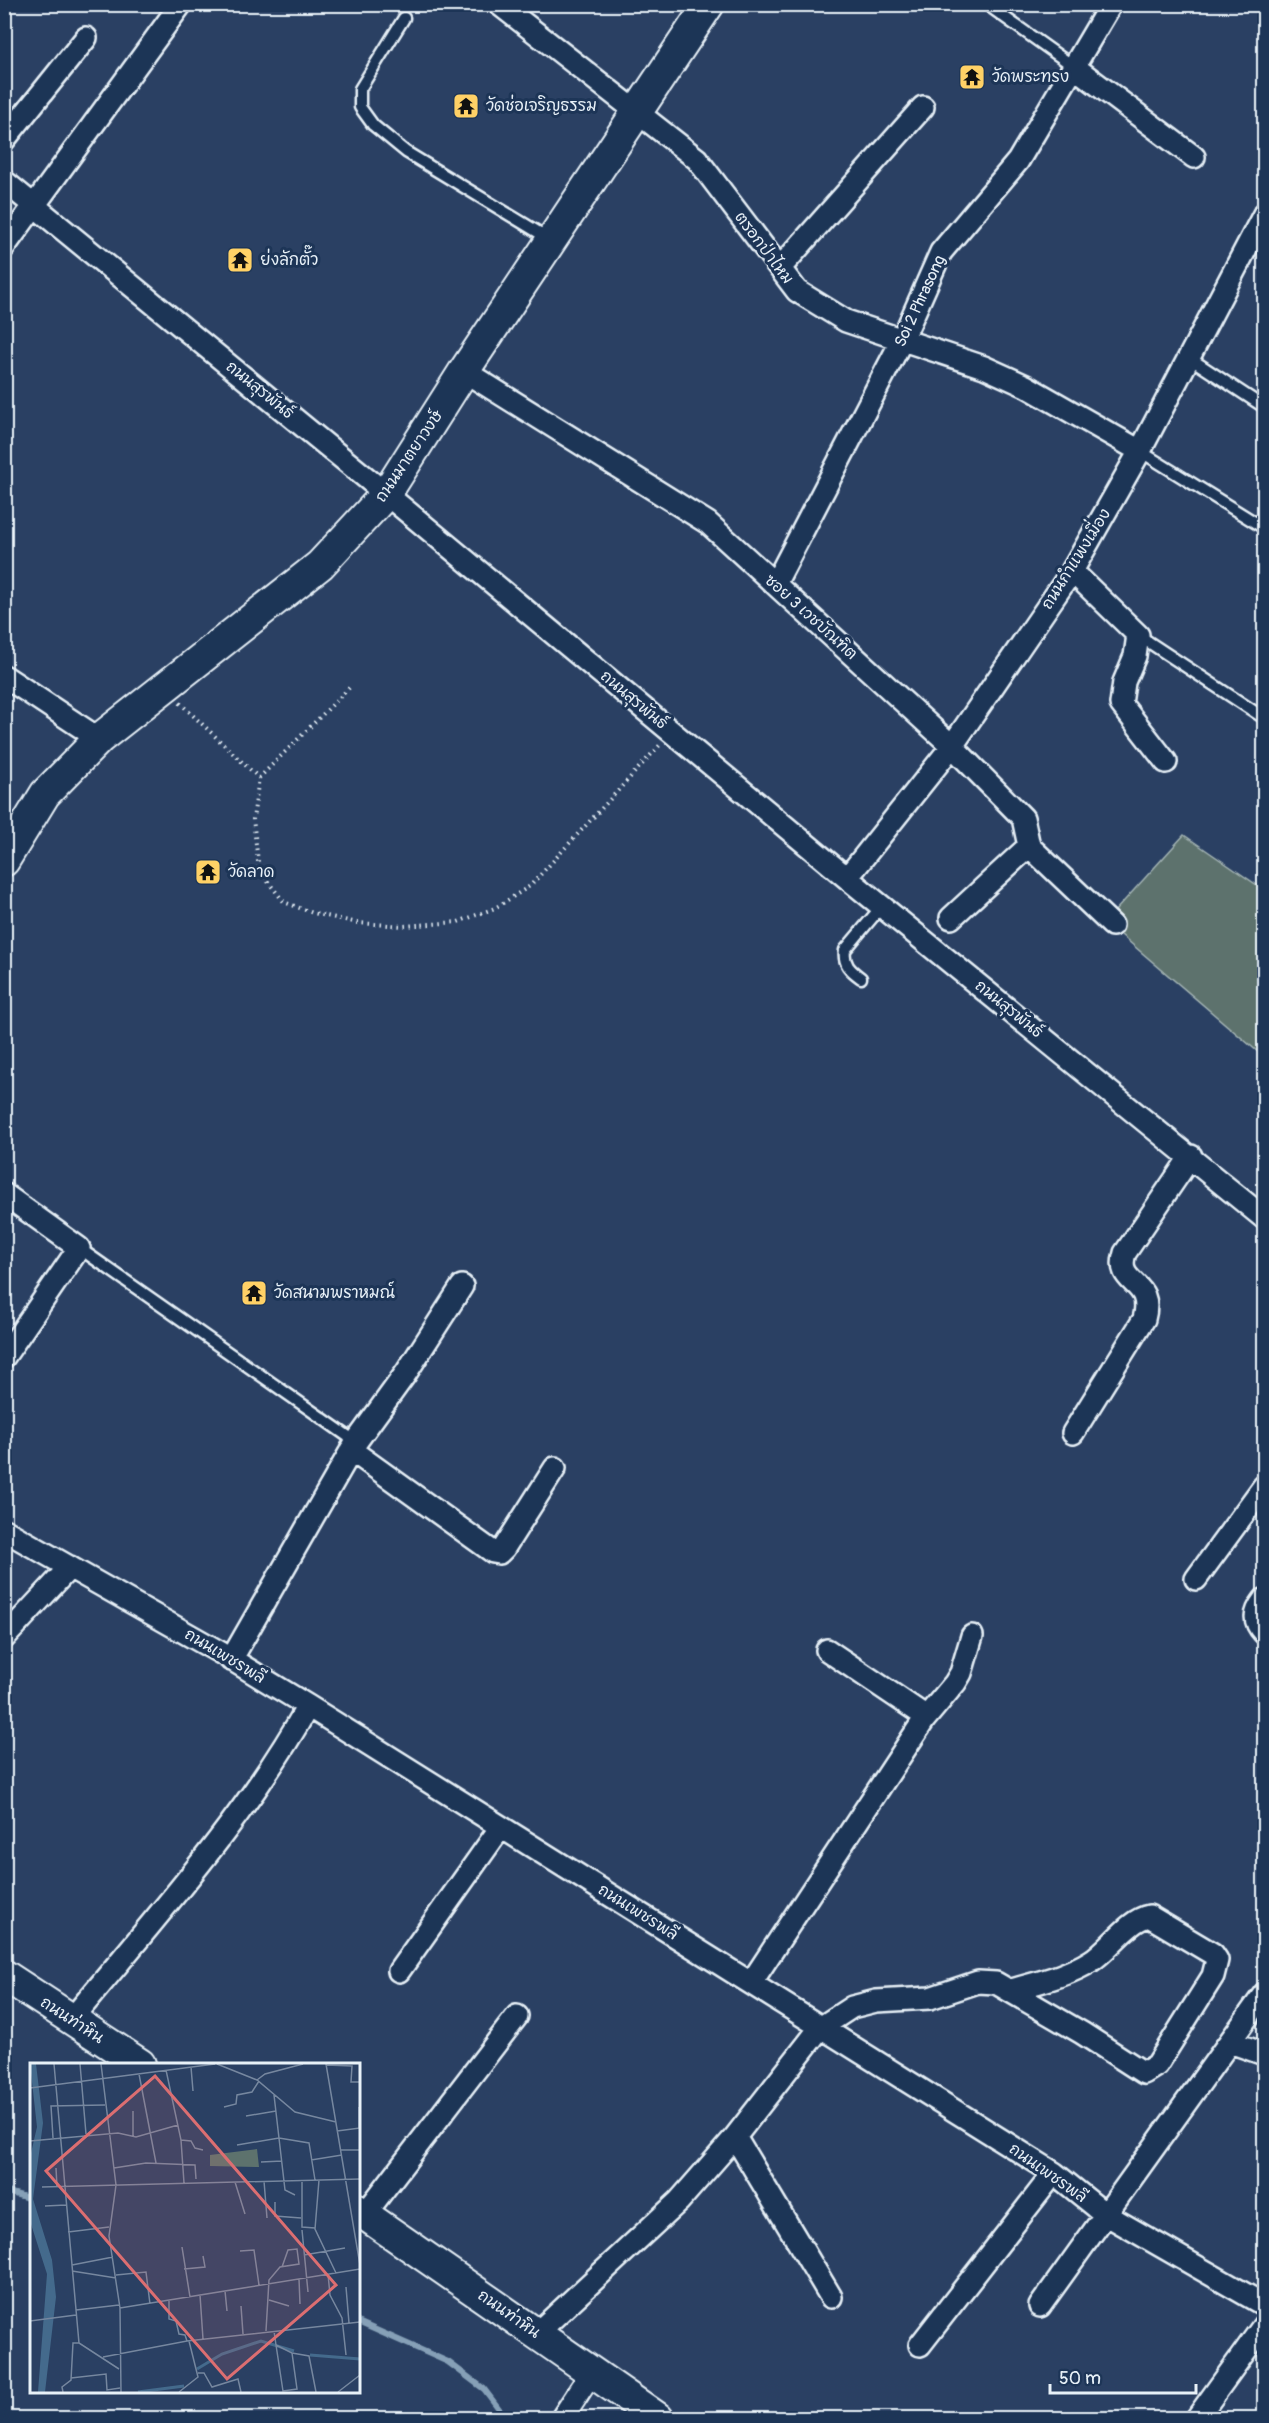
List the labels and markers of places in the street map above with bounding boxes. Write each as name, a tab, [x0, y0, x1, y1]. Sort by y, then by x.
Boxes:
temple icon: วัดพระทรง	[957, 62, 987, 92]
place label: วัดพระทรง	[992, 66, 1069, 87]
temple icon: วัดช่อเจริญธรรม	[451, 91, 481, 121]
place label: วัดช่อเจริญธรรม	[486, 94, 597, 116]
temple icon: ย่งลักตั๊ว	[225, 245, 255, 275]
place label: ย่งลักตั๊ว	[260, 245, 318, 270]
temple icon: วัดลาด	[193, 857, 223, 887]
place label: วัดลาด	[228, 861, 275, 882]
temple icon: วัดสนามพราหมณ์	[239, 1278, 269, 1308]
place label: วัดสนามพราหมณ์	[274, 1281, 395, 1303]

